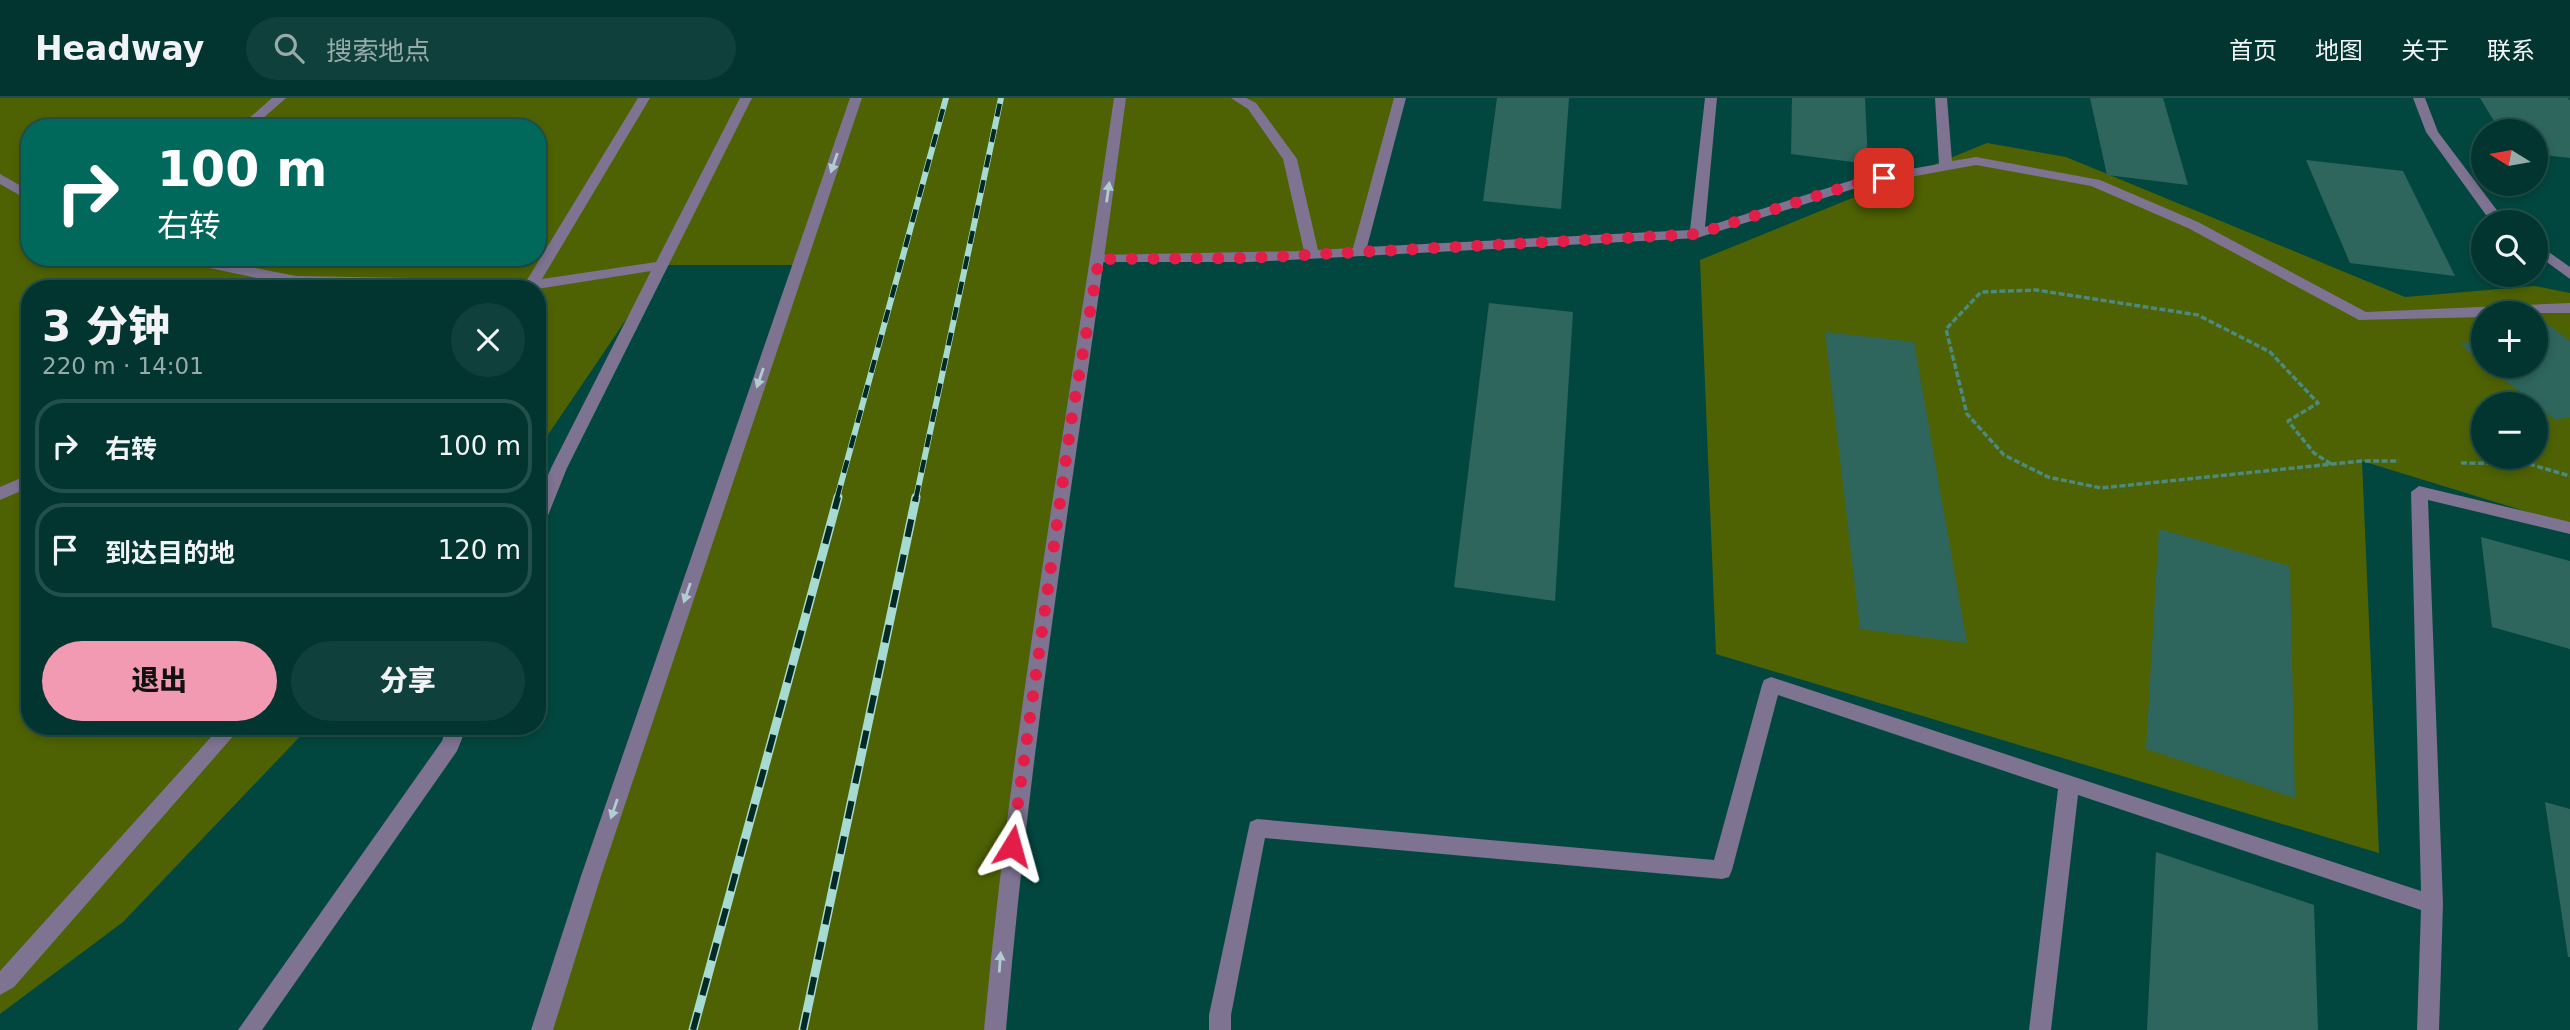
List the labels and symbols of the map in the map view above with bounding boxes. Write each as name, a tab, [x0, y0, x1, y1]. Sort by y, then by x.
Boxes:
north arrow	[2471, 119, 2548, 196]
pin	[1854, 148, 1914, 208]
one-way arrow	[828, 152, 839, 173]
one-way arrow	[1103, 181, 1114, 203]
one-way arrow	[754, 367, 765, 388]
one-way arrow	[681, 583, 692, 604]
one-way arrow	[608, 798, 619, 819]
position arrow	[975, 809, 1049, 883]
one-way arrow	[995, 951, 1006, 973]

